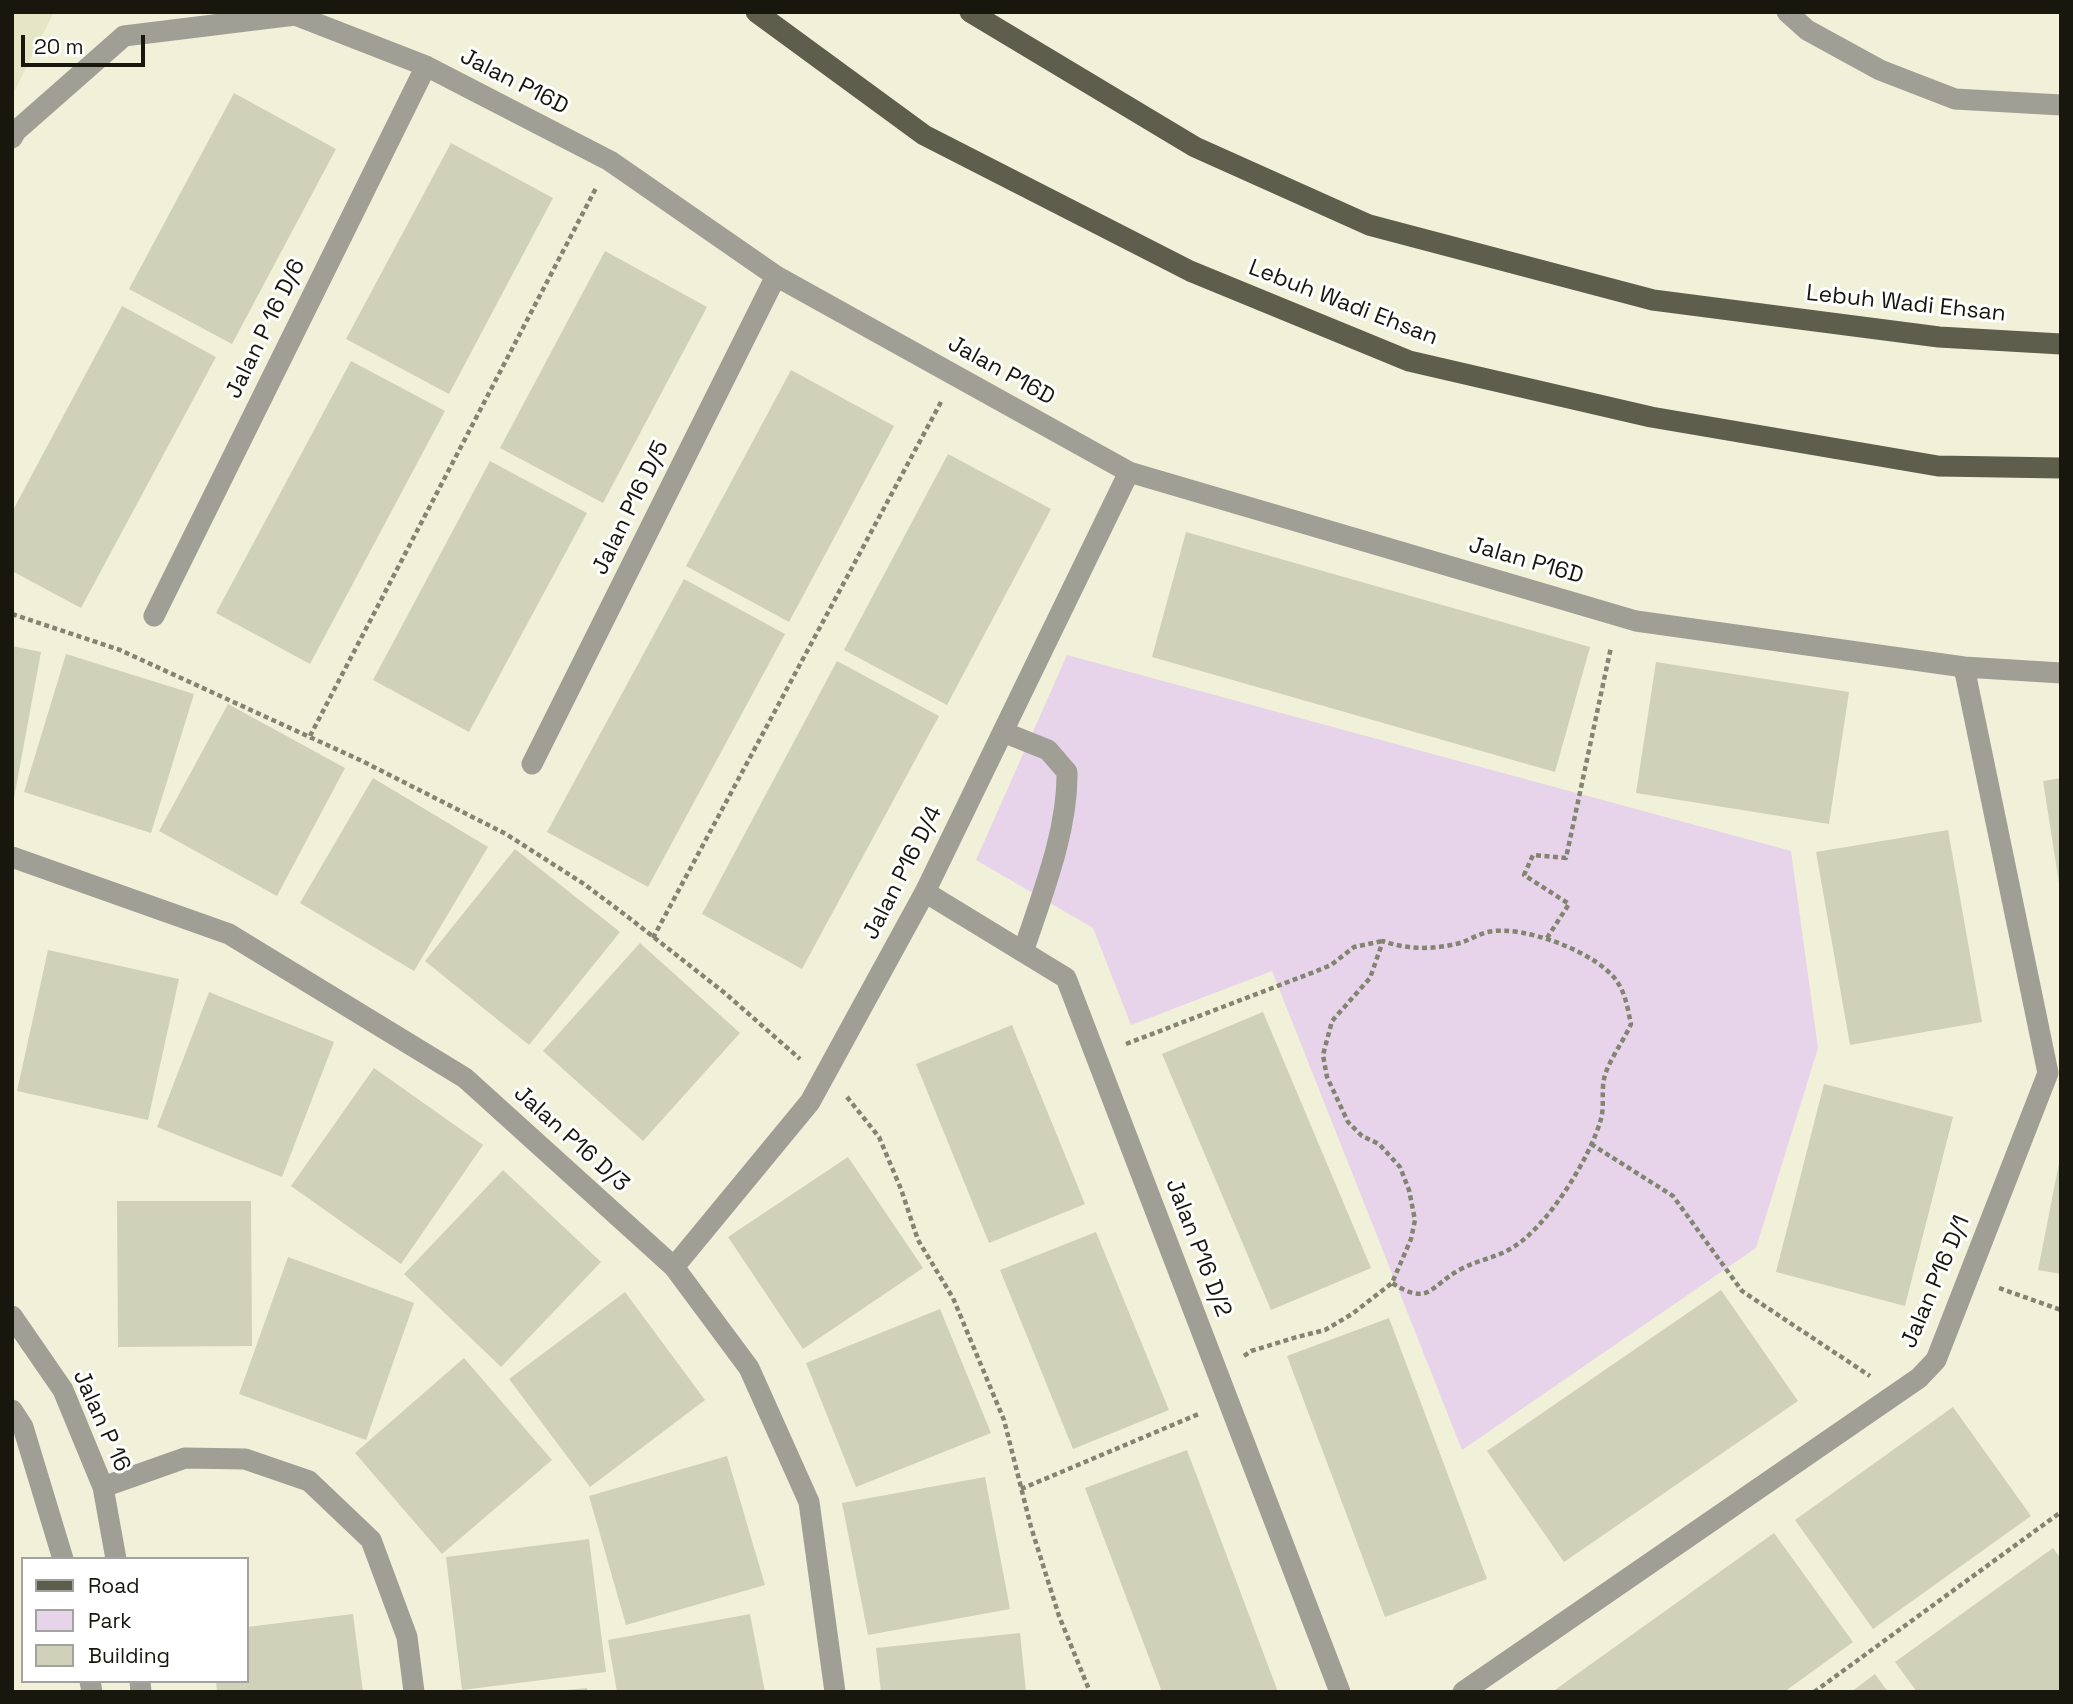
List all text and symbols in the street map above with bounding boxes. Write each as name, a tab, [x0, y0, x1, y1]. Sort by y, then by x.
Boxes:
scale bar	[24, 21, 149, 65]
text: 20 m	[34, 33, 84, 60]
street label: Jalan P16D	[455, 43, 573, 121]
street label: Lebuh Wadi Ehsan	[1244, 254, 1442, 352]
street label: Jalan P 16 D/6	[220, 255, 312, 403]
street label: Lebuh Wadi Ehsan	[1805, 280, 2007, 328]
street label: Jalan P16D	[943, 330, 1059, 412]
street label: Jalan P16 D/5	[587, 437, 675, 579]
street label: Jalan P16D	[1466, 531, 1586, 591]
street label: Jalan P16 D/4	[858, 802, 948, 944]
street label: Jalan P16 D/3	[508, 1080, 634, 1198]
street label: Jalan P16 D/2	[1159, 1175, 1237, 1321]
street label: Jalan P16 D/1	[1896, 1212, 1976, 1352]
street label: Jalan P 16	[66, 1366, 136, 1476]
legend	[21, 1557, 248, 1683]
text: Road	[88, 1572, 140, 1599]
text: Park	[88, 1607, 132, 1634]
text: Building	[88, 1642, 170, 1669]

